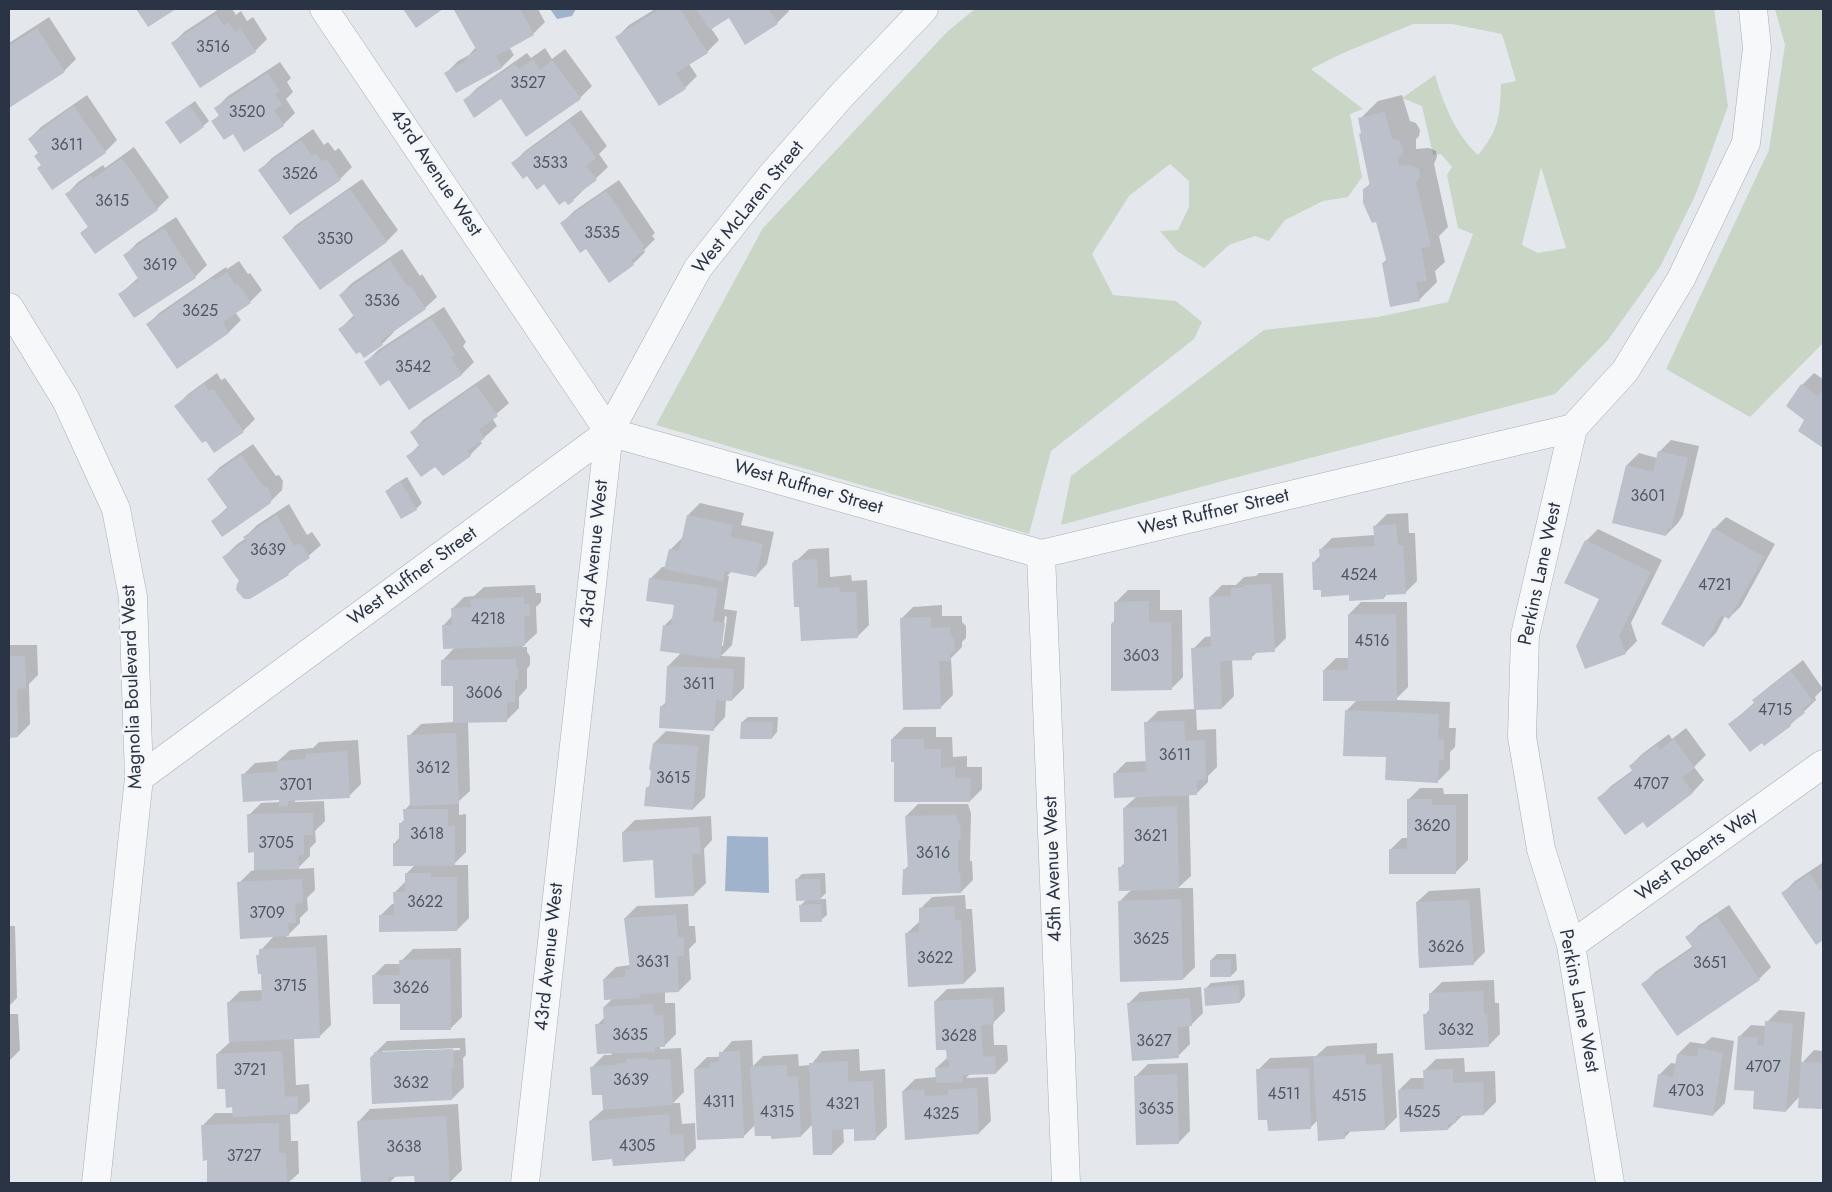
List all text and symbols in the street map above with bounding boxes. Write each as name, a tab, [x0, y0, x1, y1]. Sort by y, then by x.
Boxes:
house number: 3516	[196, 38, 230, 58]
house number: 3527	[510, 74, 546, 94]
house number: 3520	[229, 103, 265, 123]
street label: 43rd Avenue West	[384, 105, 486, 241]
house number: 3611	[51, 136, 83, 156]
street label: West McLaren Street	[688, 137, 810, 279]
house number: 3533	[532, 154, 568, 174]
house number: 3526	[282, 165, 318, 185]
house number: 3615	[95, 192, 129, 212]
house number: 3535	[584, 224, 620, 244]
house number: 3530	[317, 230, 353, 250]
house number: 3619	[143, 256, 177, 276]
house number: 3536	[364, 292, 400, 312]
house number: 3625	[182, 302, 218, 322]
house number: 3542	[395, 358, 431, 378]
street label: West Ruffner Street	[731, 456, 885, 520]
street label: 43rd Avenue West	[576, 479, 614, 629]
street label: West Ruffner Street	[1137, 485, 1291, 541]
house number: 3601	[1631, 487, 1665, 507]
street label: Perkins Lane West	[1515, 501, 1567, 647]
street label: West Ruffner Street	[344, 523, 482, 631]
house number: 3639	[250, 541, 286, 561]
house number: 4524	[1341, 566, 1377, 586]
house number: 4721	[1698, 576, 1732, 596]
street label: Magnolia Boulevard West	[118, 584, 148, 790]
house number: 4218	[471, 610, 505, 630]
house number: 4516	[1355, 632, 1389, 652]
house number: 3603	[1123, 647, 1159, 667]
house number: 3611	[683, 675, 715, 695]
house number: 3606	[466, 684, 502, 704]
house number: 4715	[1758, 701, 1792, 721]
house number: 3611	[1159, 746, 1191, 766]
house number: 3612	[416, 759, 450, 779]
house number: 3615	[656, 769, 690, 789]
house number: 4707	[1633, 775, 1669, 795]
house number: 3701	[279, 776, 313, 796]
street label: 45th Avenue West	[1040, 796, 1068, 942]
street label: West Roberts Way	[1631, 803, 1763, 907]
house number: 3620	[1414, 817, 1450, 837]
house number: 3618	[410, 825, 444, 845]
house number: 3621	[1134, 827, 1168, 847]
house number: 3705	[258, 834, 294, 854]
house number: 3616	[916, 844, 950, 864]
street label: 43rd Avenue West	[531, 882, 569, 1032]
house number: 3622	[407, 893, 443, 913]
house number: 3709	[249, 904, 285, 924]
street label: Perkins Lane West	[1553, 928, 1603, 1074]
house number: 3625	[1133, 930, 1169, 950]
house number: 3626	[1428, 938, 1464, 958]
house number: 3622	[917, 949, 953, 969]
house number: 3631	[636, 953, 670, 973]
house number: 3651	[1693, 954, 1727, 974]
house number: 3715	[273, 977, 307, 997]
house number: 3626	[393, 979, 429, 999]
house number: 3632	[1438, 1021, 1474, 1041]
house number: 3635	[612, 1026, 648, 1046]
house number: 3628	[941, 1027, 977, 1047]
house number: 3627	[1136, 1032, 1172, 1052]
house number: 4707	[1745, 1058, 1781, 1078]
house number: 3721	[233, 1061, 267, 1081]
house number: 3639	[613, 1071, 649, 1091]
house number: 3632	[393, 1074, 429, 1094]
house number: 4703	[1668, 1082, 1704, 1102]
house number: 4511	[1268, 1085, 1300, 1105]
house number: 4515	[1332, 1087, 1366, 1107]
house number: 4311	[703, 1093, 735, 1113]
house number: 4321	[826, 1095, 860, 1115]
house number: 3635	[1138, 1100, 1174, 1120]
house number: 4315	[760, 1103, 794, 1123]
house number: 4525	[1404, 1103, 1440, 1123]
house number: 4325	[923, 1105, 959, 1125]
house number: 4305	[619, 1137, 655, 1157]
house number: 3638	[386, 1138, 422, 1158]
house number: 3727	[227, 1147, 261, 1167]

